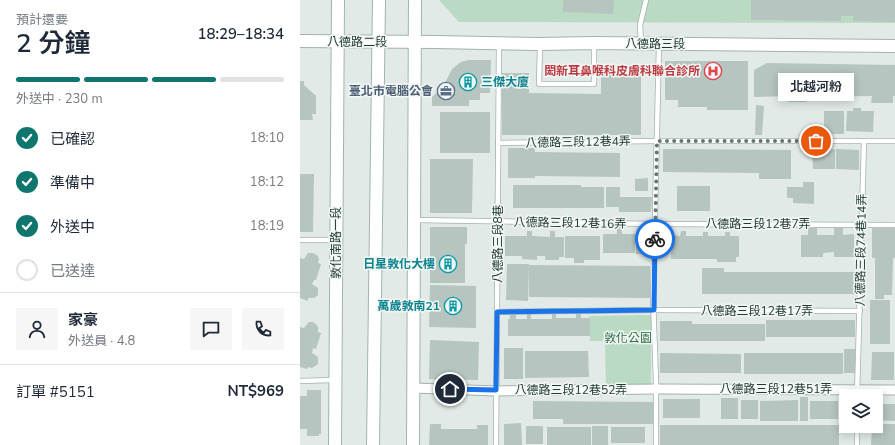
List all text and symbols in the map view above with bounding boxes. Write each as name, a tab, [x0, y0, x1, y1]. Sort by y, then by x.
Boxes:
text: 預計還要	[16, 11, 68, 29]
text: 18:29–18:34	[197, 24, 284, 44]
text: 2 分鐘	[16, 26, 90, 61]
street label: 八德路二段	[327, 34, 387, 50]
street label: 八德路三段	[625, 36, 685, 52]
hospital icon: 閎新耳鼻喉科皮膚科聯合診所	[703, 61, 723, 81]
place label: 閎新耳鼻喉科皮膚科聯合診所	[544, 63, 700, 79]
building icon: 三傑大廈	[458, 72, 478, 92]
callout: 北越河粉	[778, 73, 854, 101]
place label: 三傑大廈	[481, 74, 529, 90]
text: 北越河粉	[790, 78, 842, 96]
office icon: 臺北市電腦公會	[436, 81, 456, 101]
place label: 臺北市電腦公會	[349, 83, 433, 99]
text: 外送中 · 230 m	[16, 90, 103, 108]
pin	[799, 124, 833, 158]
icon: check	[16, 127, 38, 149]
text: 已確認	[50, 129, 95, 149]
text: 18:10	[250, 129, 284, 147]
icon: bag	[805, 130, 827, 152]
street label: 八德路三段12巷4弄	[525, 133, 631, 151]
icon: check	[16, 171, 38, 193]
text: 準備中	[50, 173, 95, 193]
text: 18:12	[250, 173, 284, 191]
street label: 八德路三段74巷14弄	[852, 193, 870, 307]
street label: 八德路三段8巷	[490, 204, 506, 284]
street label: 敦化南路一段	[328, 207, 344, 279]
street label: 八德路三段12巷16弄	[513, 214, 627, 232]
icon: check	[16, 215, 38, 237]
street label: 八德路三段12巷7弄	[705, 216, 811, 232]
text: 外送中	[50, 217, 95, 237]
text: 18:19	[250, 217, 284, 235]
courier	[635, 219, 675, 259]
icon: bike	[644, 228, 666, 250]
building icon: 日星敦化大樓	[438, 254, 458, 274]
place label: 日星敦化大樓	[363, 256, 435, 272]
text: 已送達	[50, 261, 95, 281]
building icon: 萬歲敦南21	[443, 296, 463, 316]
place label: 萬歲敦南21	[378, 298, 440, 314]
street label: 八德路三段12巷17弄	[701, 303, 813, 319]
button: person	[16, 308, 58, 350]
button: chat	[190, 308, 232, 350]
button: phone	[242, 308, 284, 350]
text: 家豪	[68, 310, 98, 330]
park label: 敦化公園	[604, 330, 652, 346]
text: 外送員 · 4.8	[68, 332, 135, 350]
pin	[433, 372, 467, 406]
icon: home	[439, 378, 461, 400]
text: NT$969	[227, 381, 284, 401]
street label: 八德路三段12巷51弄	[720, 381, 832, 397]
text: 訂單 #5151	[16, 382, 95, 402]
street label: 八德路三段12巷52弄	[515, 382, 627, 398]
map controls	[839, 389, 883, 433]
button: layers	[839, 389, 883, 433]

